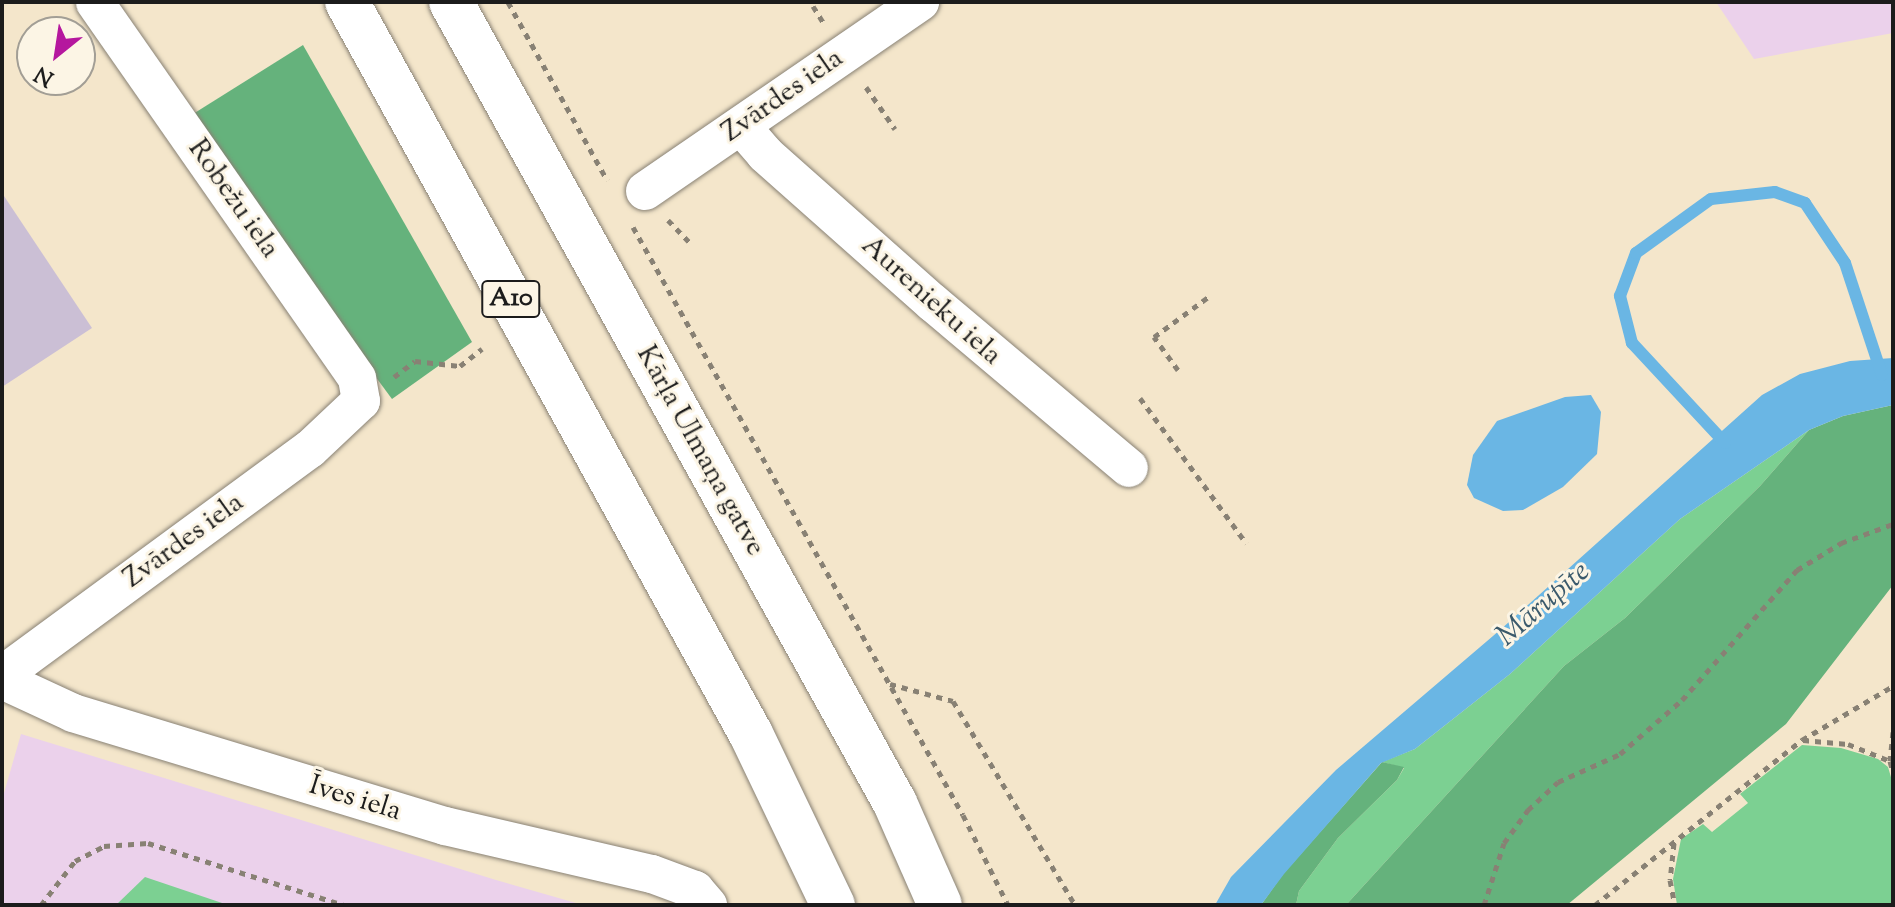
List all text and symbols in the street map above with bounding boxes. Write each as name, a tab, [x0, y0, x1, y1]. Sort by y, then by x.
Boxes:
north arrow	[16, 16, 96, 96]
street label: Zvārdes iela	[716, 42, 850, 150]
text: N	[29, 57, 61, 93]
street label: Robežu iela	[180, 133, 286, 265]
street label: Aurenieku iela	[854, 229, 1008, 373]
road number: A10	[481, 277, 541, 321]
street label: Kārļa Ulmaņa gatve	[628, 340, 772, 562]
street label: Zvārdes iela	[117, 486, 251, 596]
water label: Mārupīte	[1490, 555, 1598, 655]
street label: Īves iela	[305, 769, 405, 829]

